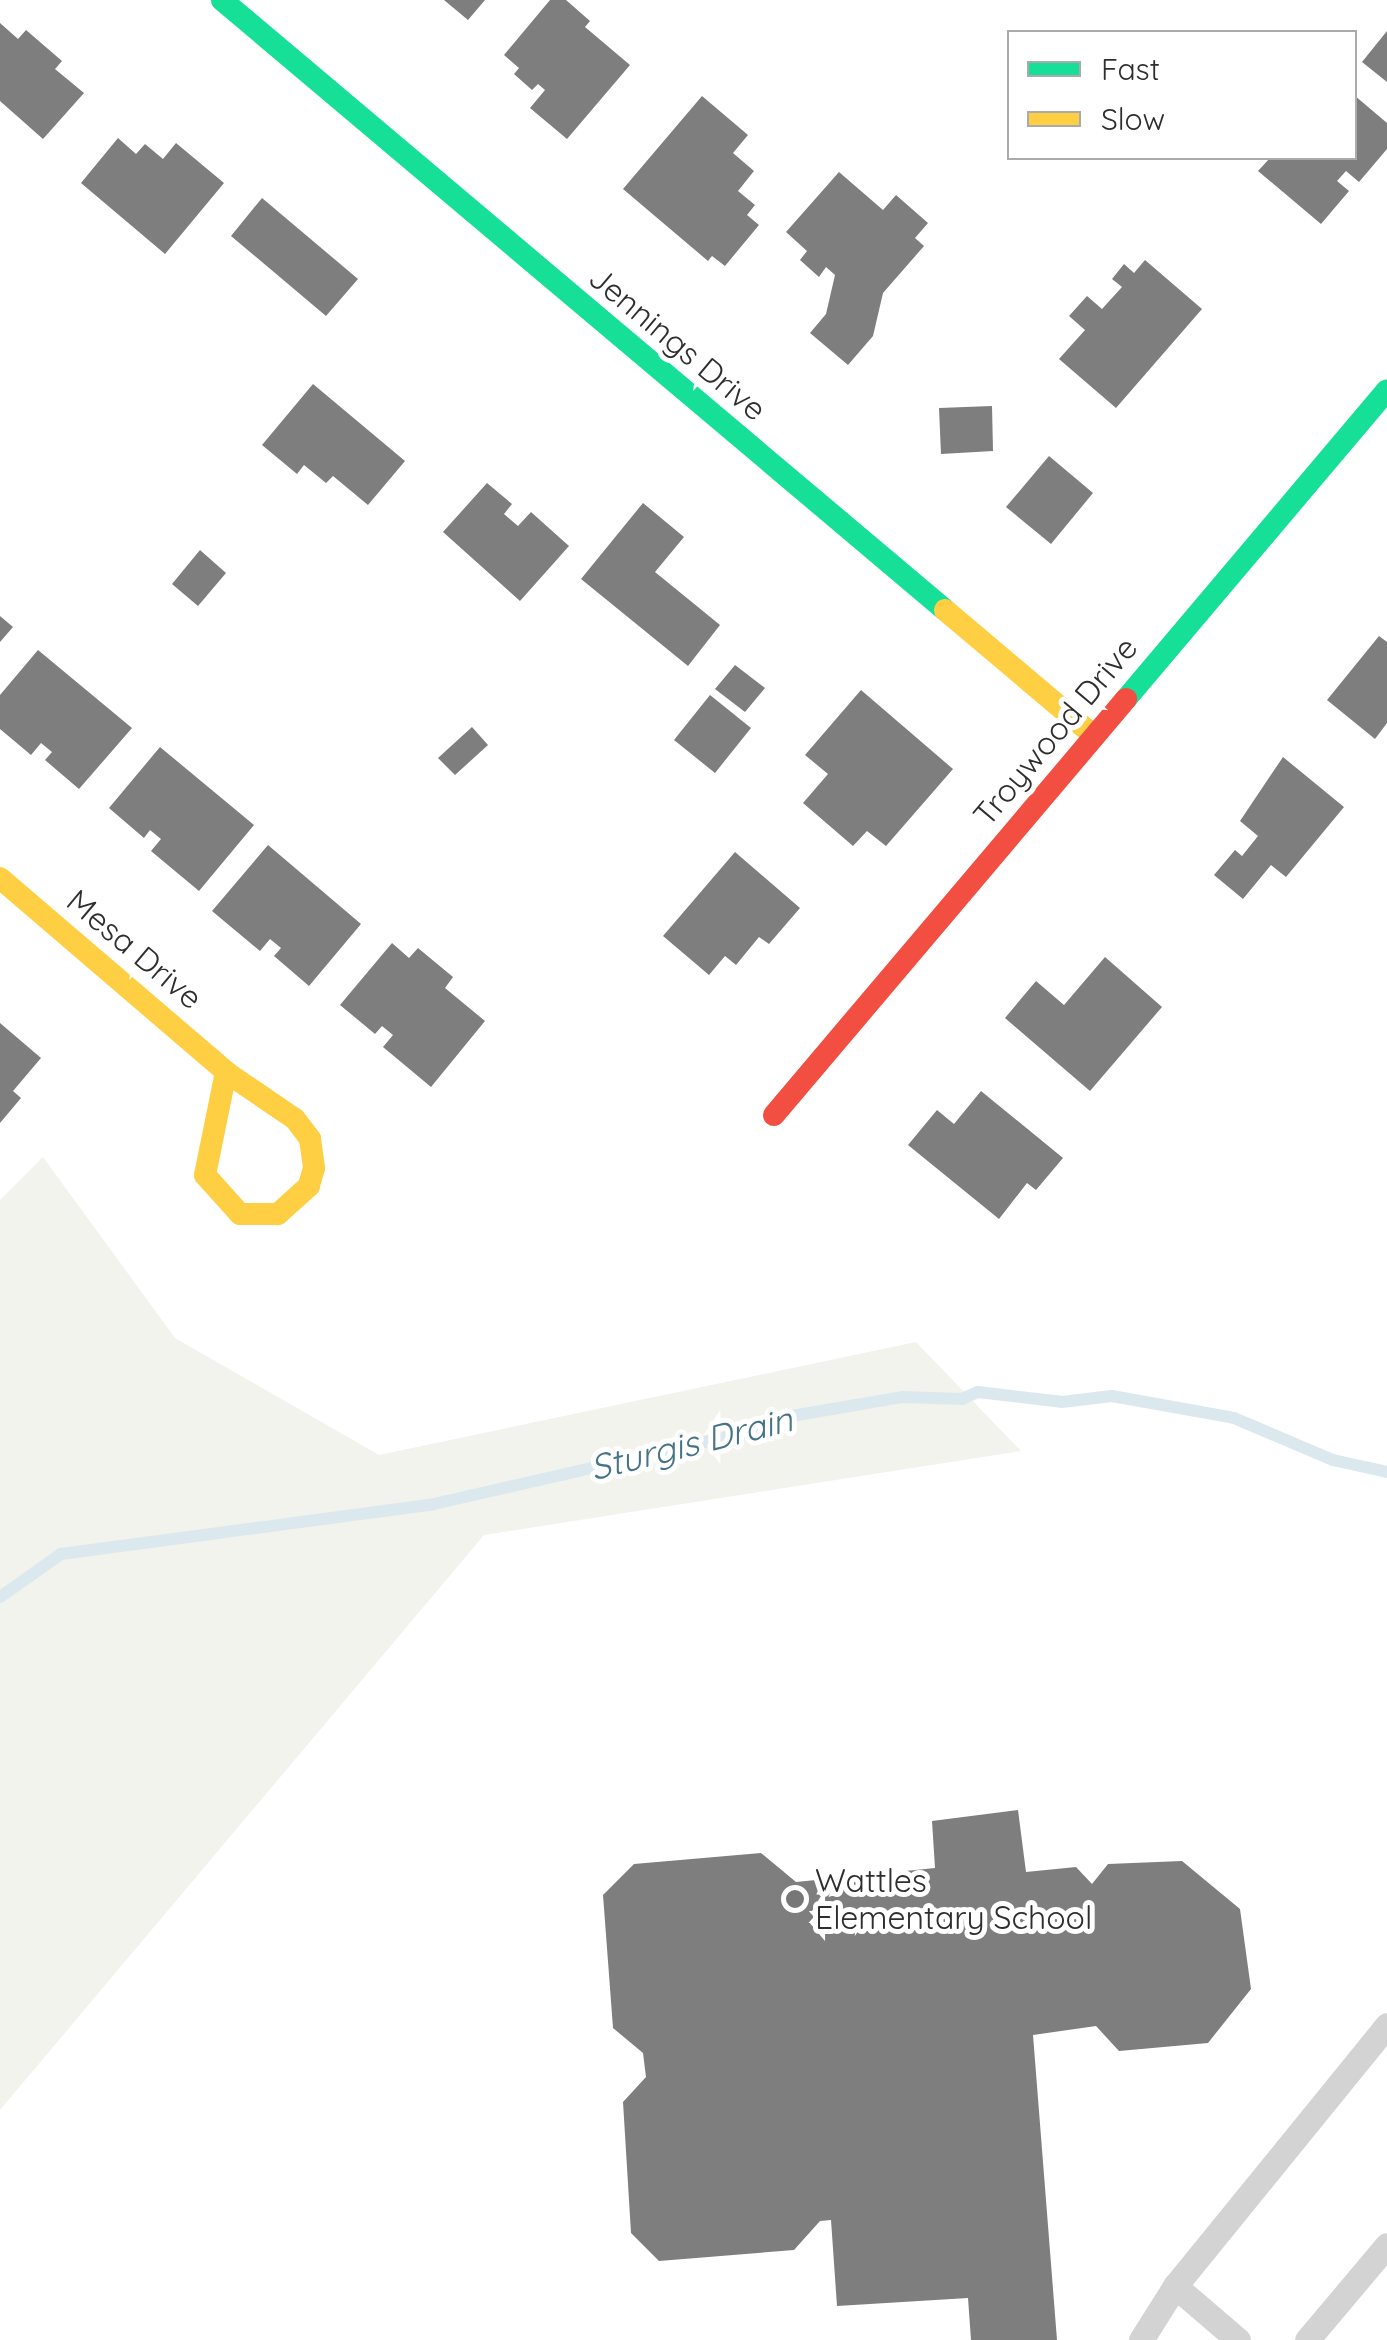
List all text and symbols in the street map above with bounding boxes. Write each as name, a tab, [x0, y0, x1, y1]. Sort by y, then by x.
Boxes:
legend	[1007, 30, 1357, 160]
text: Fast	[1101, 50, 1160, 88]
text: Slow	[1101, 100, 1165, 138]
street label: Jennings Drive	[582, 258, 774, 428]
street label: Troywood Drive	[965, 629, 1145, 833]
street label: Mesa Drive	[59, 881, 211, 1017]
water label: Sturgis Drain	[586, 1398, 796, 1488]
place label: Wattles Elementary School	[815, 1862, 1092, 1937]
marker: Wattles Elementary School	[784, 1888, 806, 1910]

